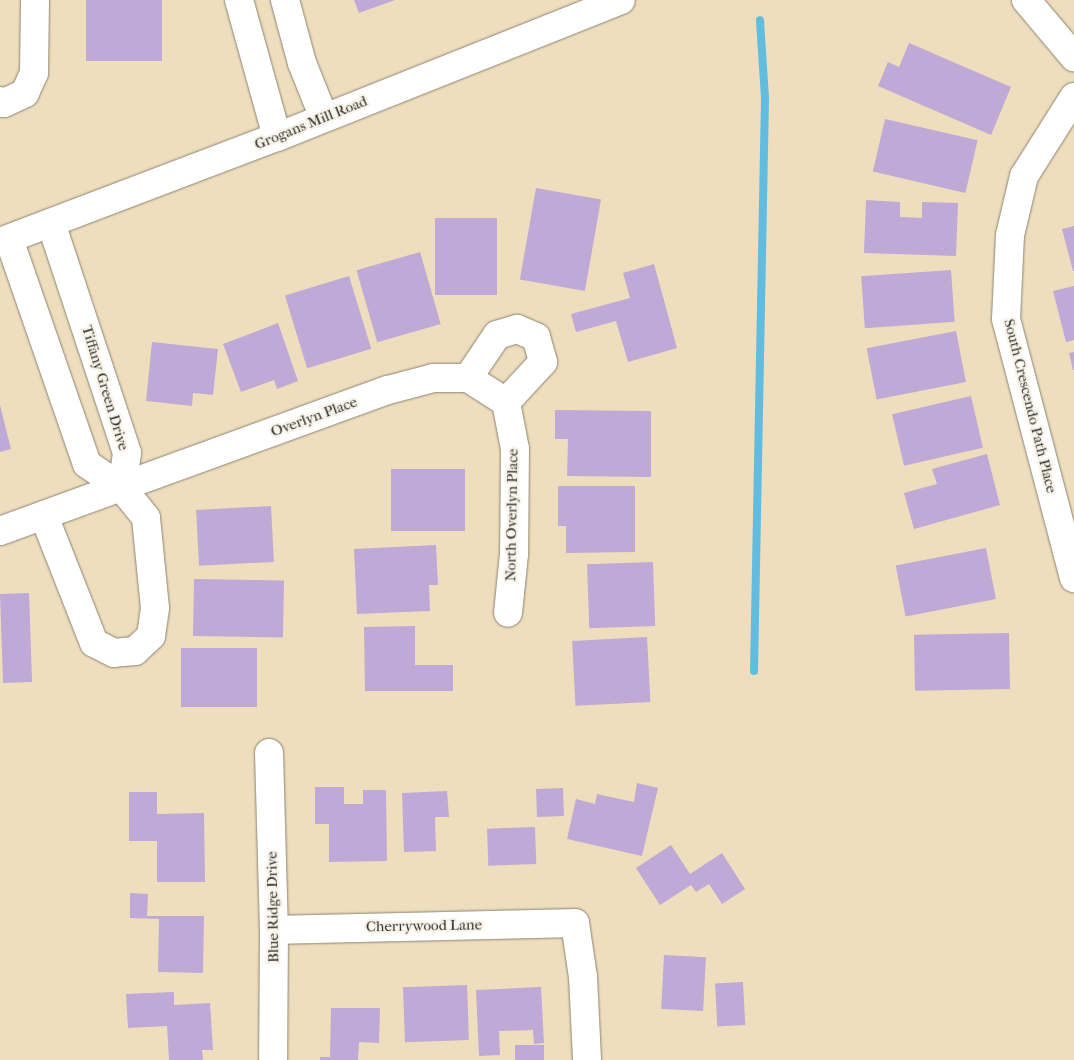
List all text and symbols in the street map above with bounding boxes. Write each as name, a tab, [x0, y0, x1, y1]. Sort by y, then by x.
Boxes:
street label: Grogans Mill Road	[252, 92, 370, 154]
street label: South Crescendo Path Place	[1000, 317, 1060, 495]
street label: Tiffany Green Drive	[77, 323, 133, 453]
street label: Overlyn Place	[268, 393, 360, 441]
street label: North Overlyn Place	[502, 448, 522, 582]
street label: Blue Ridge Drive	[263, 851, 283, 963]
street label: Cherrywood Lane	[366, 916, 482, 936]

